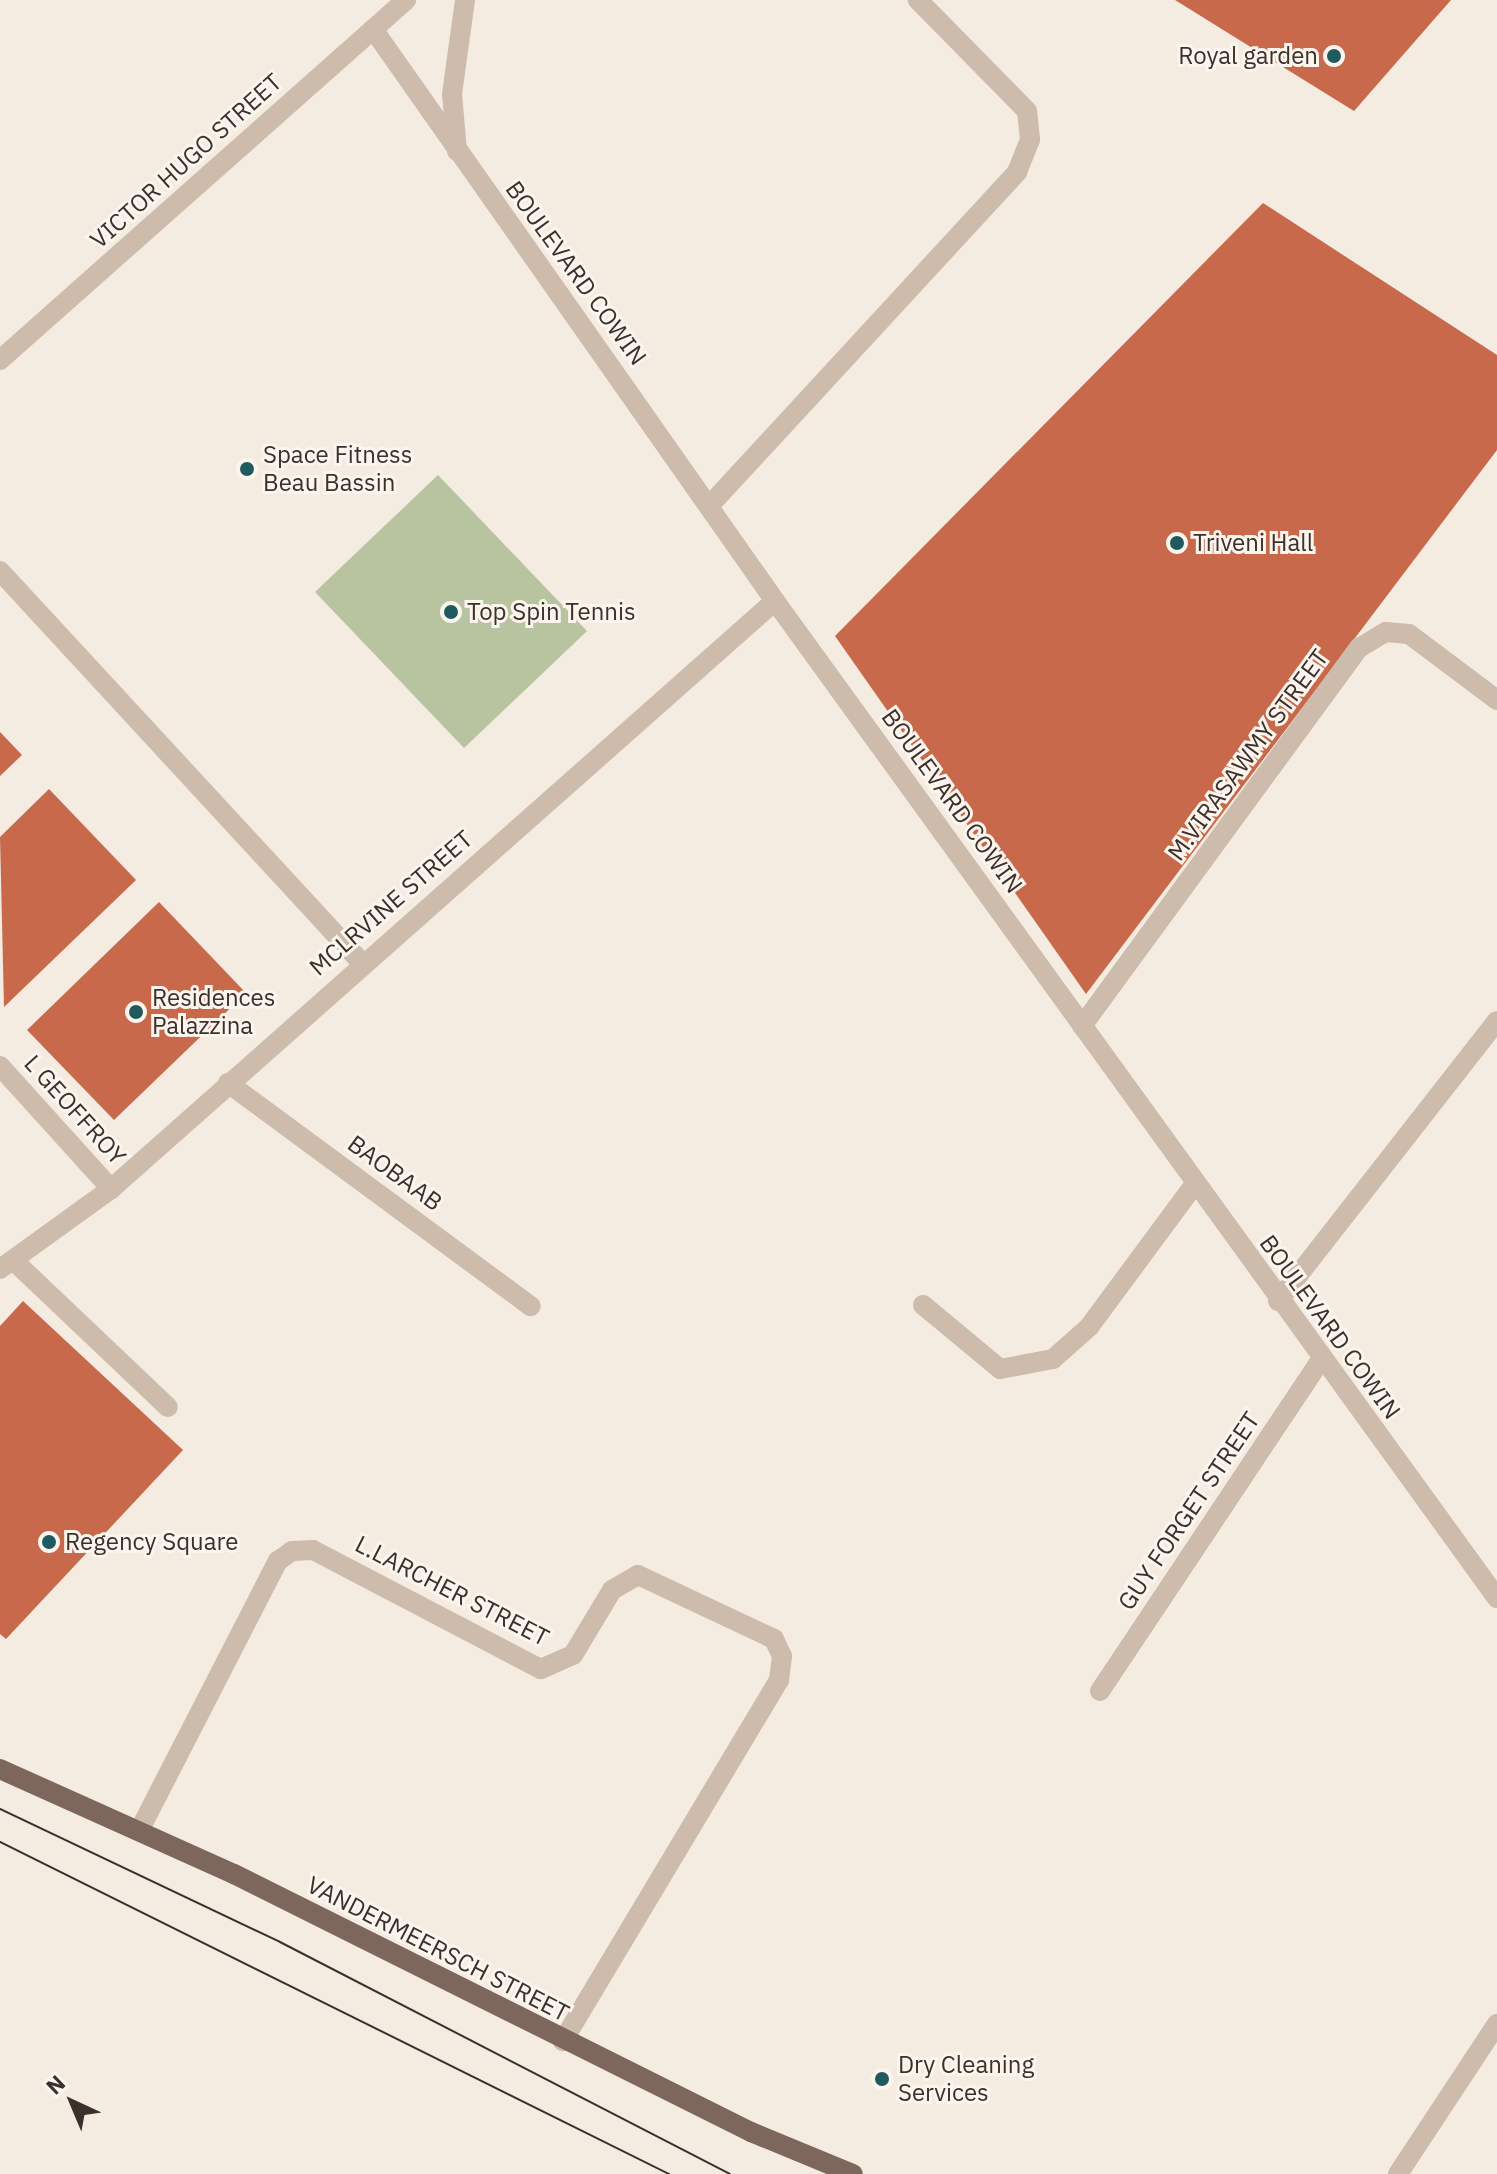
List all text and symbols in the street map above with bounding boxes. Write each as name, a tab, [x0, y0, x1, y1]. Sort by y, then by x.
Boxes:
place label: Royal garden	[1178, 42, 1318, 70]
marker: Royal garden	[1325, 47, 1343, 65]
street label: VICTOR HUGO STREET	[84, 68, 288, 254]
street label: BOULEVARD COWIN	[500, 175, 652, 371]
place label: Space Fitness Beau Bassin	[263, 441, 412, 497]
marker: Space Fitness Beau Bassin	[238, 460, 256, 478]
place label: Triveni Hall	[1193, 529, 1313, 557]
marker: Triveni Hall	[1168, 534, 1186, 552]
place label: Top Spin Tennis	[467, 598, 636, 626]
marker: Top Spin Tennis	[442, 603, 460, 621]
street label: M.VIRASAWMY STREET	[1162, 644, 1334, 866]
street label: BOULEVARD COWIN	[876, 703, 1028, 899]
street label: MCLRVINE STREET	[304, 824, 478, 982]
place label: Residences Palazzina	[152, 984, 275, 1040]
marker: Residences Palazzina	[127, 1003, 145, 1021]
street label: L GEOFFROY	[18, 1049, 132, 1171]
street label: BAOBAAB	[342, 1129, 448, 1217]
street label: BOULEVARD COWIN	[1254, 1229, 1406, 1425]
street label: GUY FORGET STREET	[1112, 1407, 1266, 1615]
place label: Regency Square	[65, 1528, 238, 1556]
street label: L.LARCHER STREET	[350, 1530, 554, 1652]
marker: Regency Square	[40, 1533, 58, 1551]
street label: VANDERMEERSCH STREET	[302, 1870, 574, 2028]
place label: Dry Cleaning Services	[898, 2051, 1034, 2107]
north arrow	[32, 2062, 112, 2142]
text: N	[39, 2068, 71, 2100]
marker: Dry Cleaning Services	[873, 2070, 891, 2088]

